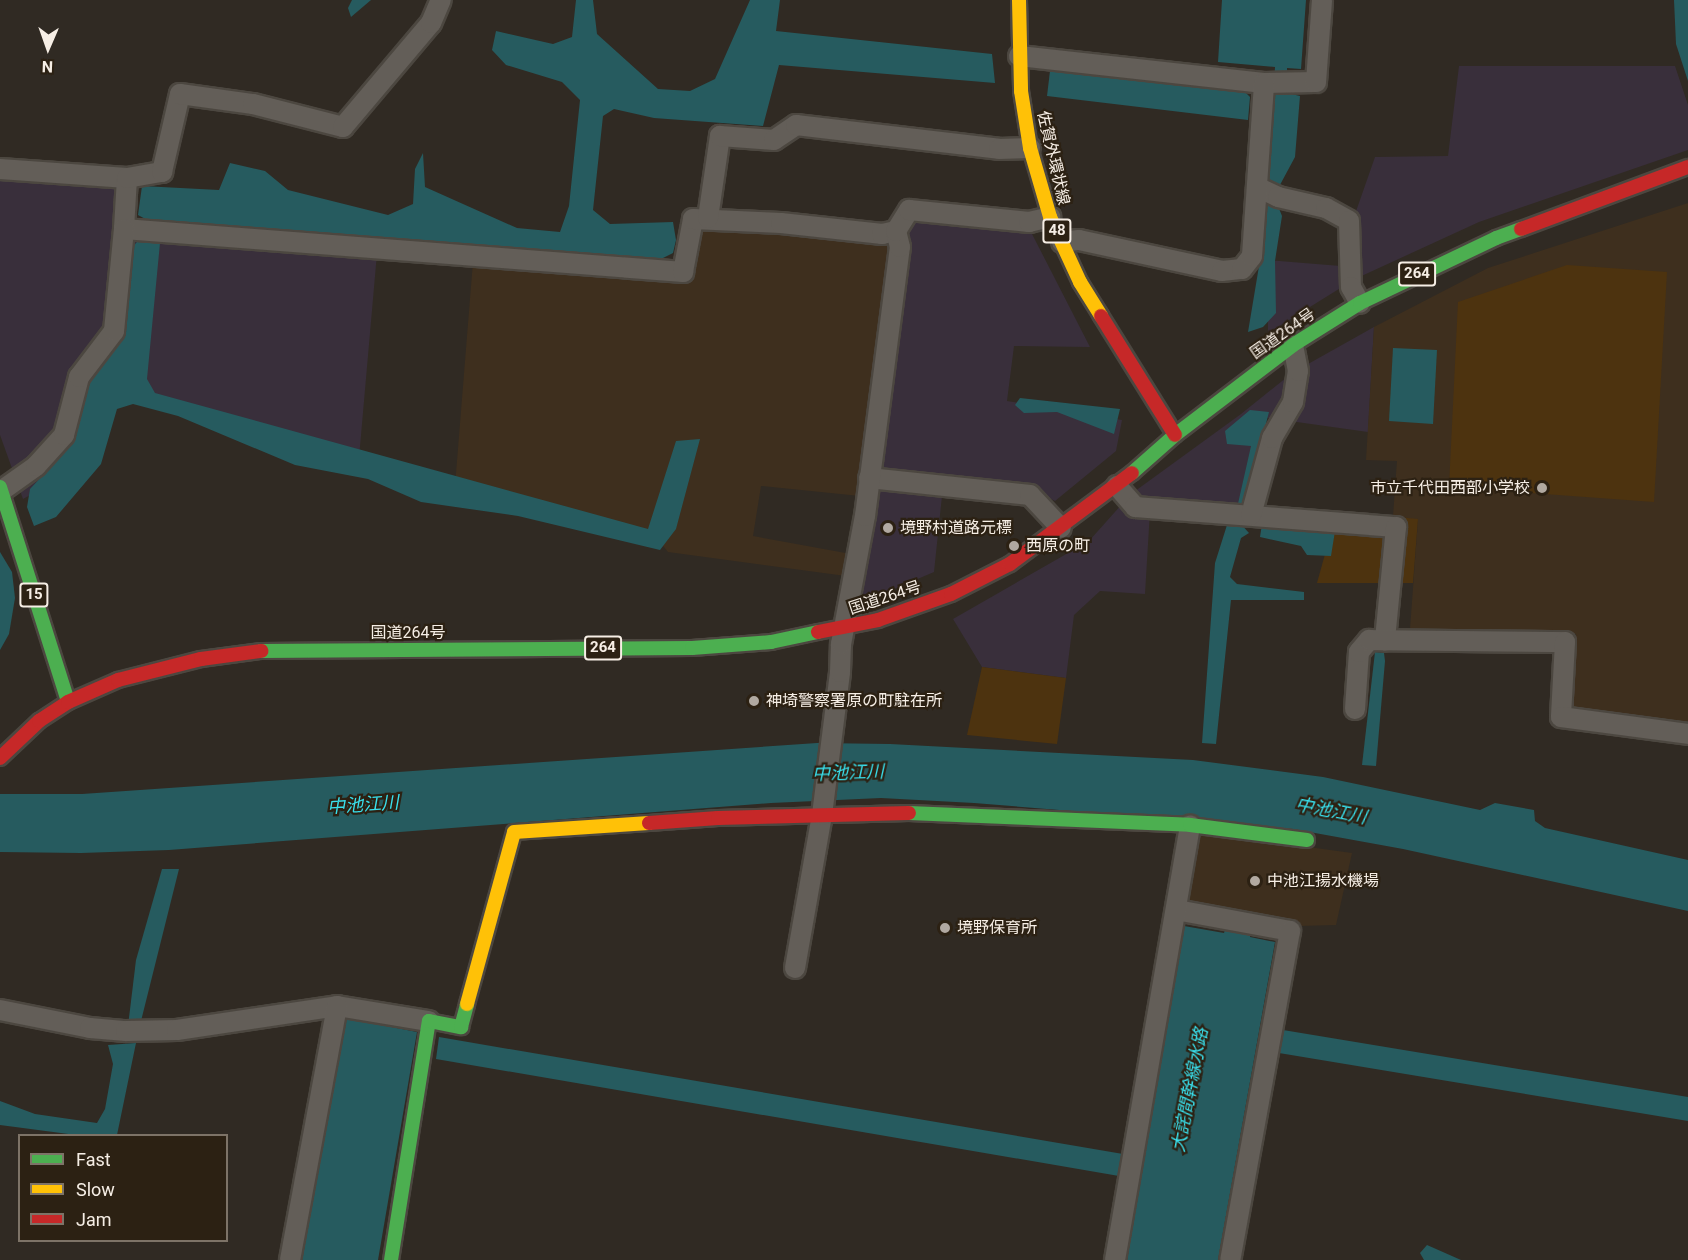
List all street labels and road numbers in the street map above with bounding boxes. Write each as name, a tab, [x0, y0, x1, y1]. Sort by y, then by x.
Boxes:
street label: 佐賀外環状線	[1033, 109, 1073, 207]
road number: 48	[1042, 219, 1072, 243]
road number: 264	[1398, 262, 1436, 286]
street label: 国道264号	[1247, 305, 1319, 363]
street label: 国道264号	[846, 577, 924, 619]
road number: 15	[19, 583, 49, 607]
street label: 国道264号	[371, 623, 445, 643]
road number: 264	[584, 636, 622, 660]

